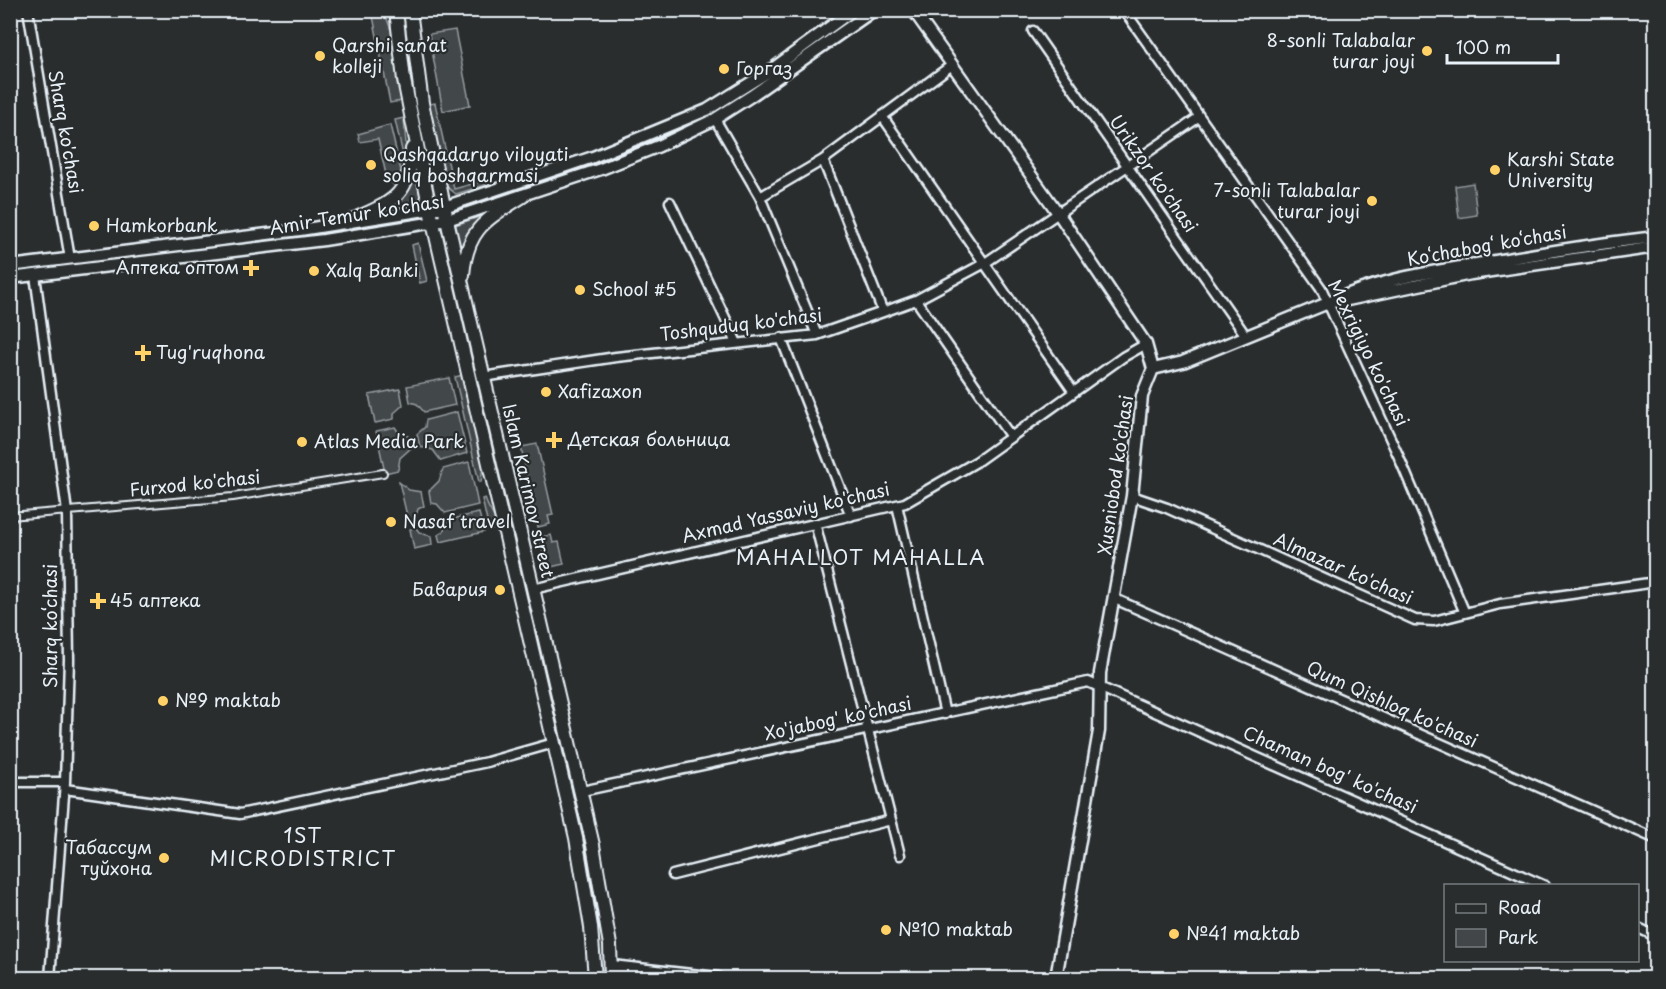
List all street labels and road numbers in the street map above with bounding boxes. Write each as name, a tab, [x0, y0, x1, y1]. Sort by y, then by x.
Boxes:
street label: Sharq ko'chasi	[42, 68, 91, 196]
street label: Urikzor ko'chasi	[1103, 109, 1205, 238]
street label: Amir Temur ko'chasi	[267, 186, 446, 241]
street label: Ko‘chabog‘ ko‘chasi	[1405, 217, 1569, 272]
street label: Mexrigiyo ko'chasi	[1322, 274, 1417, 430]
street label: Toshquduq ko'chasi	[658, 300, 824, 347]
street label: Xusniobod ko'chasi	[1090, 393, 1139, 556]
street label: Islam Karimov street	[496, 401, 563, 580]
street label: Furxod ko'chasi	[128, 462, 262, 503]
street label: Axmad Yassaviy ko'chasi	[679, 474, 892, 549]
street label: Almazar ko'chasi	[1270, 525, 1417, 610]
street label: Sharq ko‘chasi	[36, 564, 63, 688]
street label: Qum Qishloq ko'chasi	[1303, 654, 1483, 754]
street label: Xo'jabog' ko'chasi	[761, 689, 914, 746]
street label: Chaman bog' ko'chasi	[1239, 718, 1422, 819]

